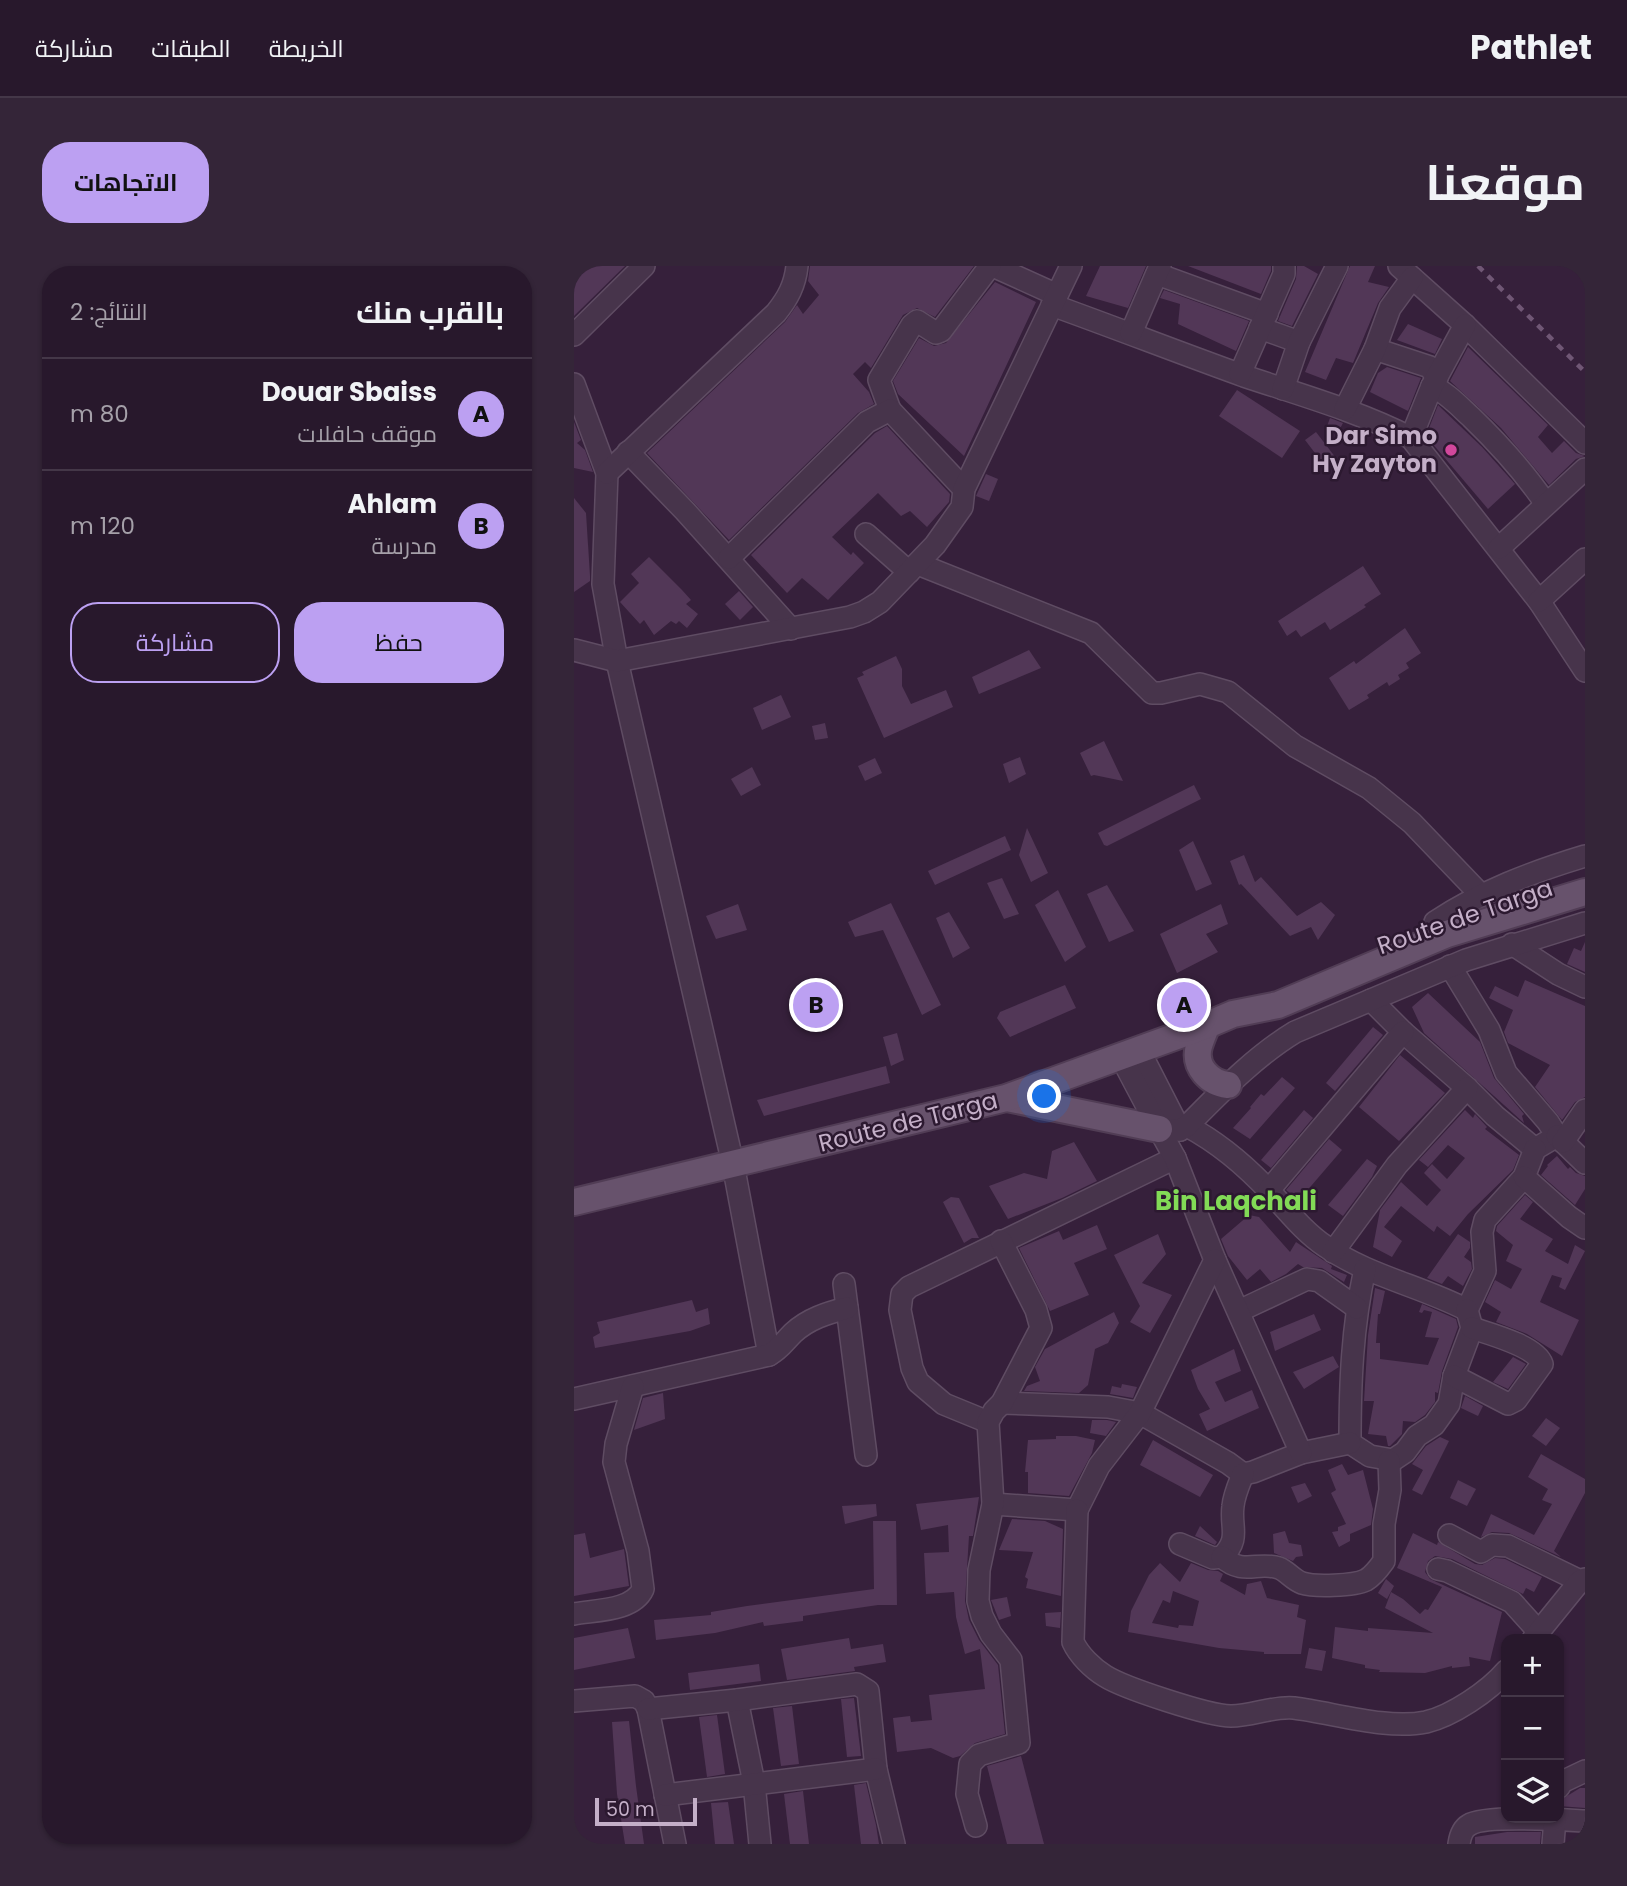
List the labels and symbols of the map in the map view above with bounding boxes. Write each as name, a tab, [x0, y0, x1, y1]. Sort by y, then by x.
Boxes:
place label: Dar Simo Hy Zayton	[1312, 419, 1437, 480]
marker: Dar Simo Hy Zayton	[1443, 442, 1459, 458]
street label: Route de Targa	[1373, 871, 1557, 962]
pin: B	[793, 979, 839, 1031]
pin: A	[1161, 979, 1207, 1031]
your location	[1027, 1079, 1061, 1113]
street label: Route de Targa	[815, 1083, 1001, 1160]
district label: Bin Laqchali	[1155, 1183, 1317, 1219]
scale bar	[595, 1795, 696, 1827]

